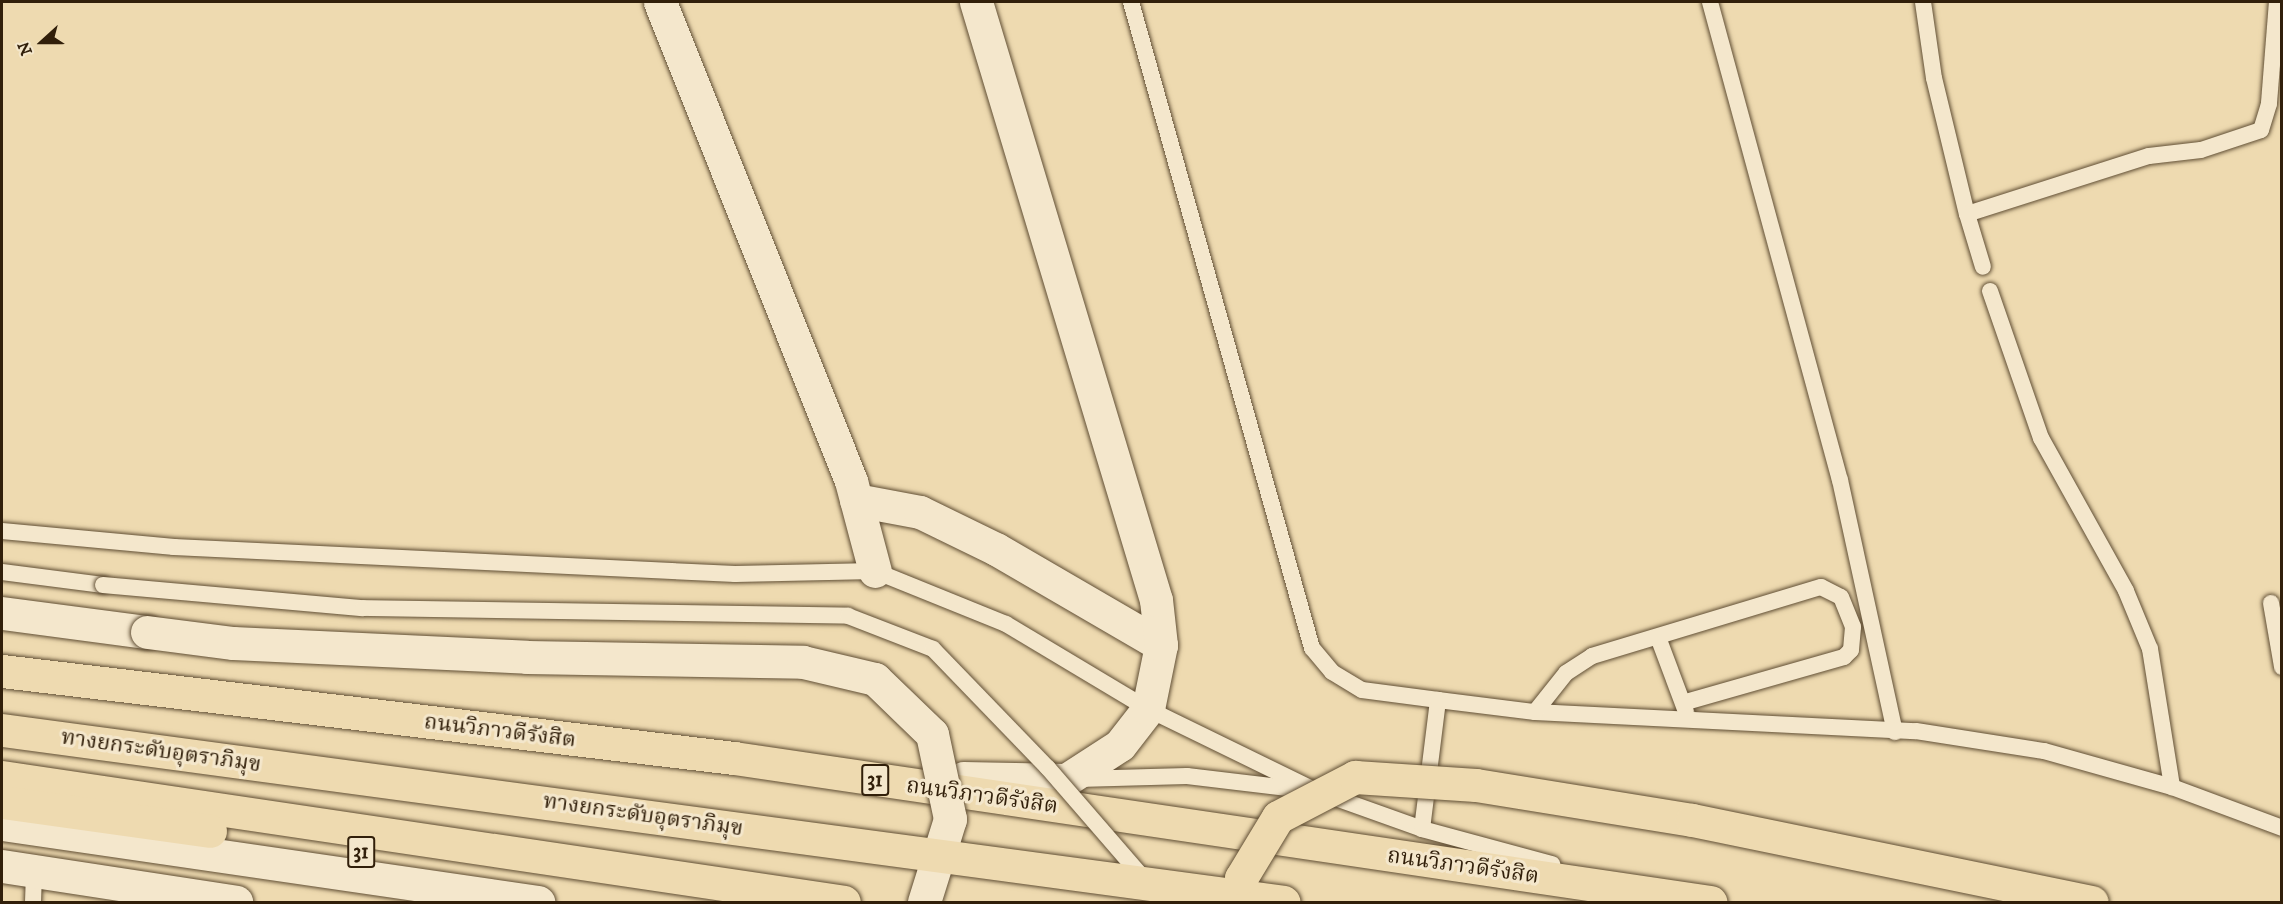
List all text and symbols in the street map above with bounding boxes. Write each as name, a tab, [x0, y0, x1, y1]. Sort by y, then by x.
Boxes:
north arrow	[12, 12, 72, 72]
text: N	[14, 39, 37, 58]
street label: ถนนวิภาวดีรังสิต	[423, 709, 577, 753]
street label: ทางยกระดับอุตราภิมุข	[59, 724, 263, 778]
road number: 31	[860, 762, 890, 798]
street label: ถนนวิภาวดีรังสิต	[904, 772, 1060, 820]
street label: ทางยกระดับอุตราภิมุข	[541, 788, 745, 842]
road number: 31	[346, 834, 376, 870]
street label: ถนนวิภาวดีรังสิต	[1385, 842, 1541, 890]

